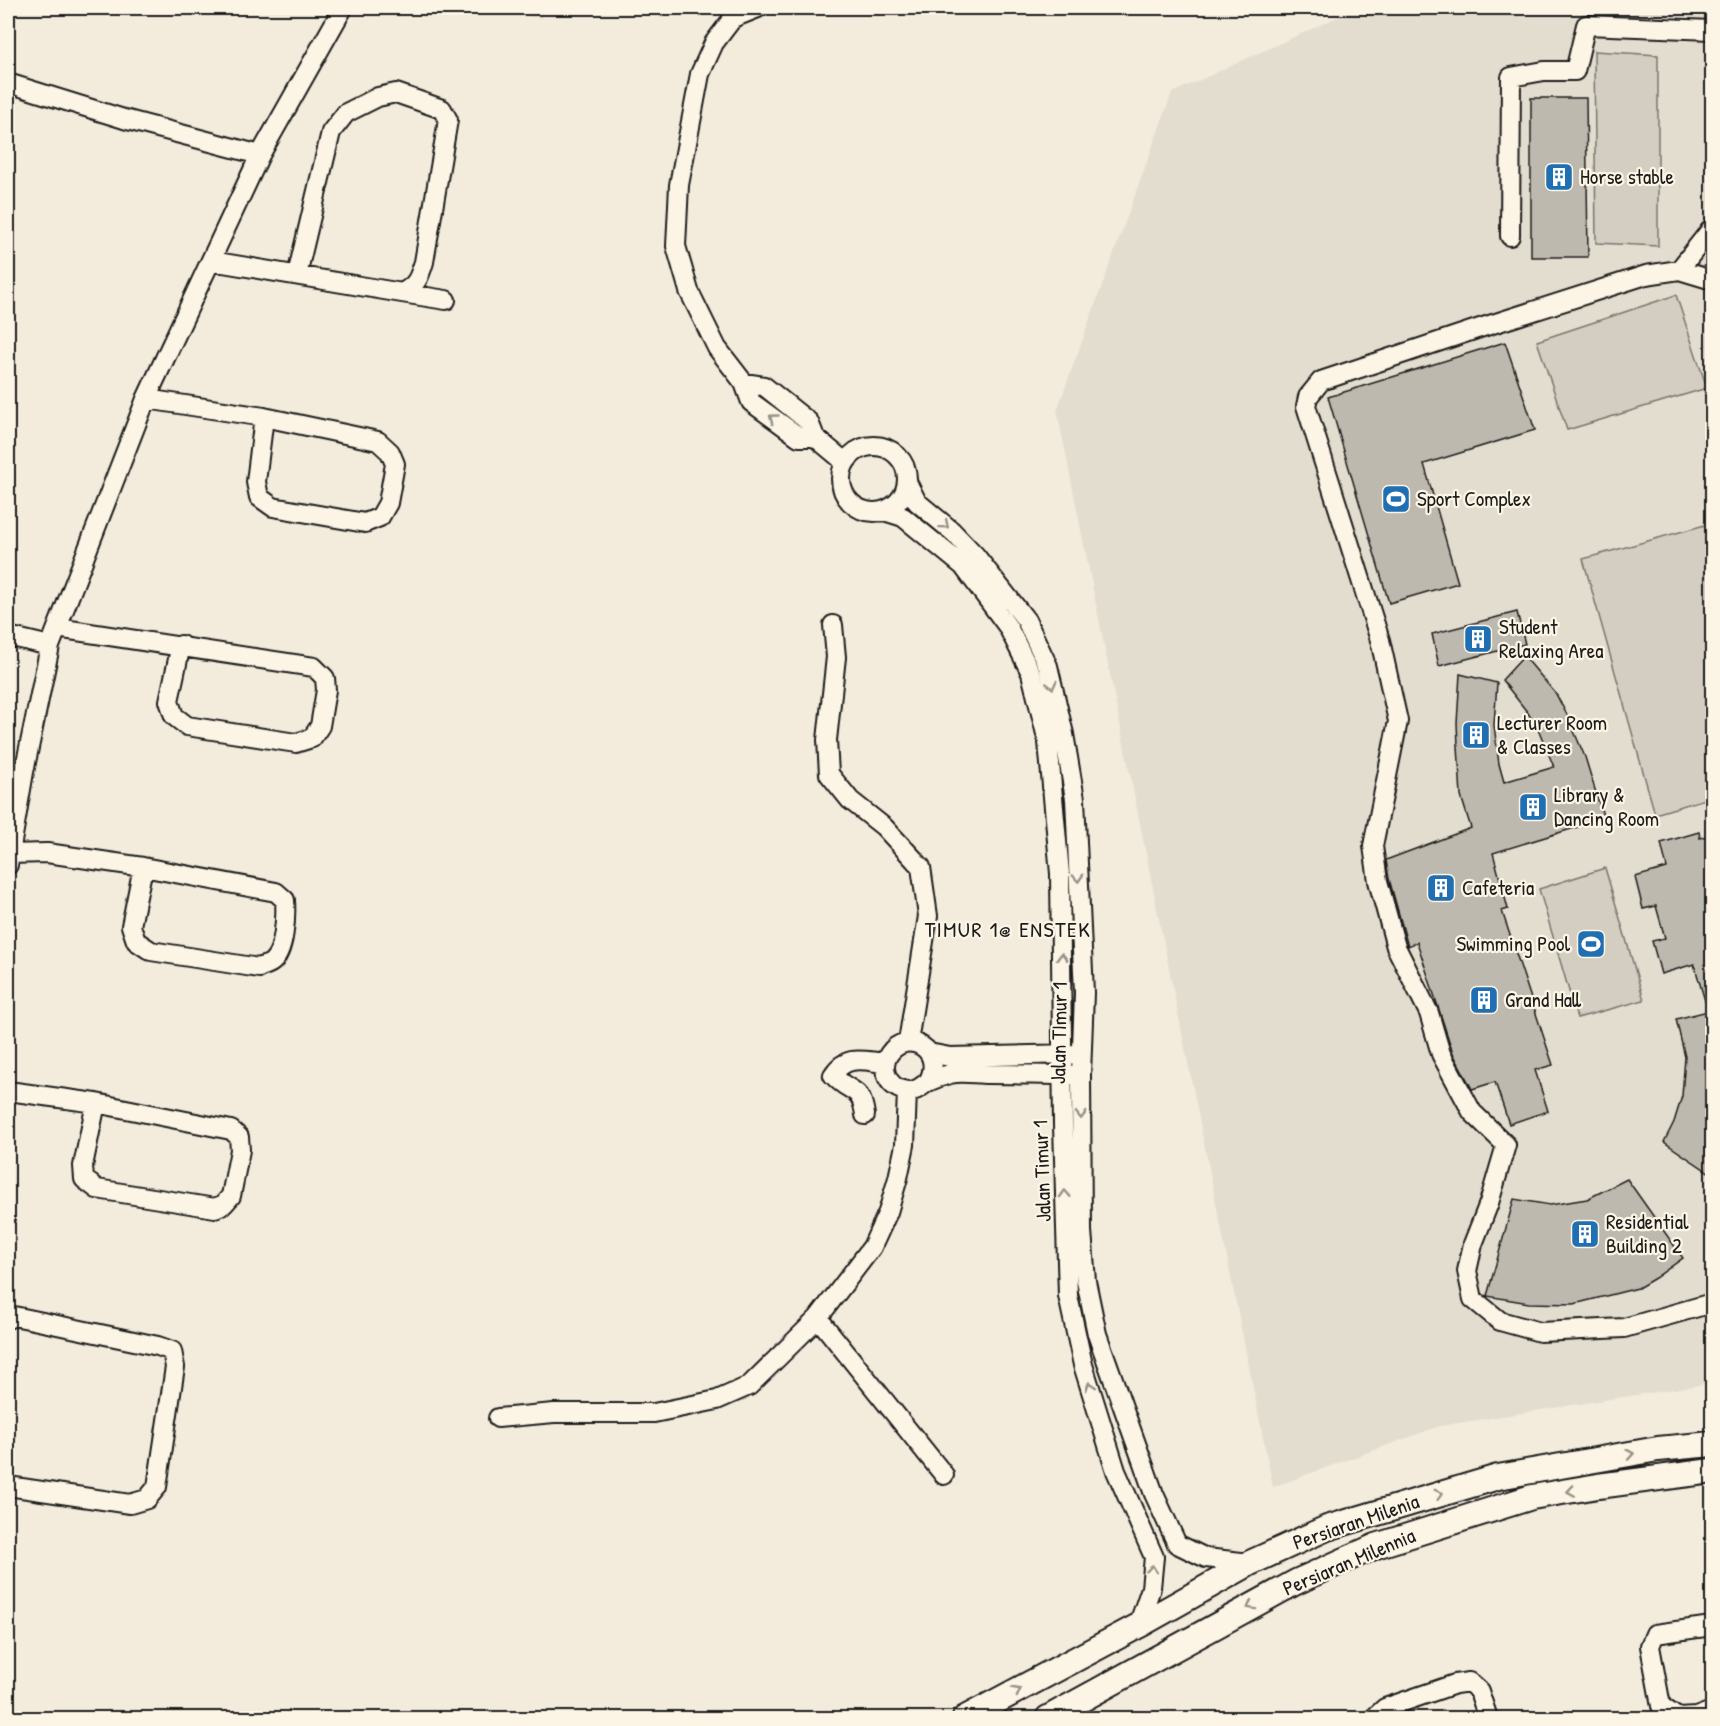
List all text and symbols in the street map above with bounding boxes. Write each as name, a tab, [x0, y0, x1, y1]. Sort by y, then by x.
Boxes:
building icon: Horse stable	[1543, 161, 1575, 193]
place label: Horse stable	[1580, 162, 1674, 191]
one-way arrow	[768, 414, 779, 425]
sports icon: Sport Complex	[1380, 483, 1412, 515]
place label: Sport Complex	[1417, 484, 1531, 513]
one-way arrow	[938, 518, 949, 529]
place label: Student Relaxing Area	[1499, 612, 1603, 665]
building icon: Student Relaxing Area	[1462, 623, 1494, 655]
one-way arrow	[1045, 680, 1058, 690]
place label: Lecturer Room & Classes	[1497, 708, 1607, 761]
building icon: Lecturer Room & Classes	[1460, 719, 1492, 751]
place label: Library & Dancing Room	[1554, 780, 1659, 833]
building icon: Library & Dancing Room	[1517, 791, 1549, 823]
building icon: Cafeteria	[1425, 872, 1457, 904]
one-way arrow	[1072, 873, 1085, 882]
place label: Cafeteria	[1462, 873, 1534, 902]
district label: TIMUR 1@ ENSTEK	[925, 914, 1091, 944]
sports icon: Swimming Pool	[1575, 928, 1607, 960]
place label: Swimming Pool	[1456, 929, 1570, 958]
one-way arrow	[1056, 953, 1068, 962]
street label: Jalan TImur 1	[1043, 982, 1074, 1084]
building icon: Grand Hall	[1468, 984, 1500, 1016]
place label: Grand Hall	[1505, 985, 1582, 1014]
one-way arrow	[1075, 1110, 1087, 1119]
street label: Jalan Timur 1	[1025, 1120, 1058, 1222]
one-way arrow	[1059, 1189, 1072, 1198]
place label: Residential Building 2	[1606, 1207, 1689, 1260]
building icon: Residential Building 2	[1569, 1218, 1601, 1250]
one-way arrow	[1084, 1381, 1097, 1392]
one-way arrow	[1624, 1448, 1634, 1461]
one-way arrow	[1567, 1484, 1576, 1496]
street label: Persiaran Milenia	[1289, 1486, 1423, 1557]
one-way arrow	[1433, 1489, 1444, 1501]
street label: Persiaran Milennia	[1278, 1521, 1419, 1602]
one-way arrow	[1145, 1565, 1158, 1574]
one-way arrow	[1247, 1599, 1258, 1611]
one-way arrow	[1010, 1687, 1021, 1698]

